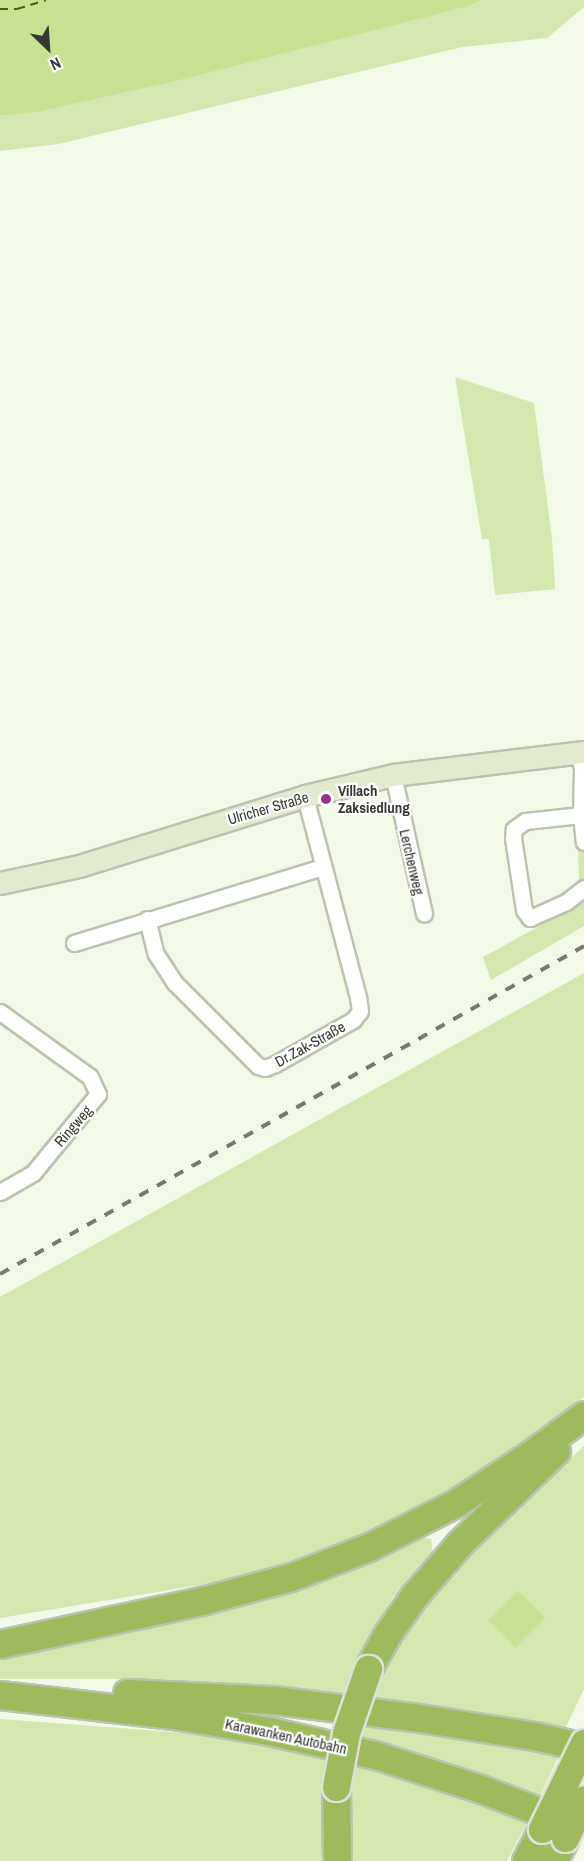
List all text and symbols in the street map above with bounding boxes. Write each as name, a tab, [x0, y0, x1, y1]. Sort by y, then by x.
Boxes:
north arrow	[18, 18, 78, 78]
text: N	[47, 52, 65, 76]
place label: Villach Zaksiedlung	[338, 781, 410, 816]
street label: Ulricher Straße	[225, 788, 311, 828]
marker: Villach Zaksiedlung	[319, 792, 333, 806]
street label: Lerchenweg	[396, 827, 428, 897]
street label: Dr.Zak-Straße	[272, 1017, 348, 1071]
street label: Ringweg	[50, 1102, 96, 1150]
street label: Karawanken Autobahn	[223, 1714, 349, 1758]

